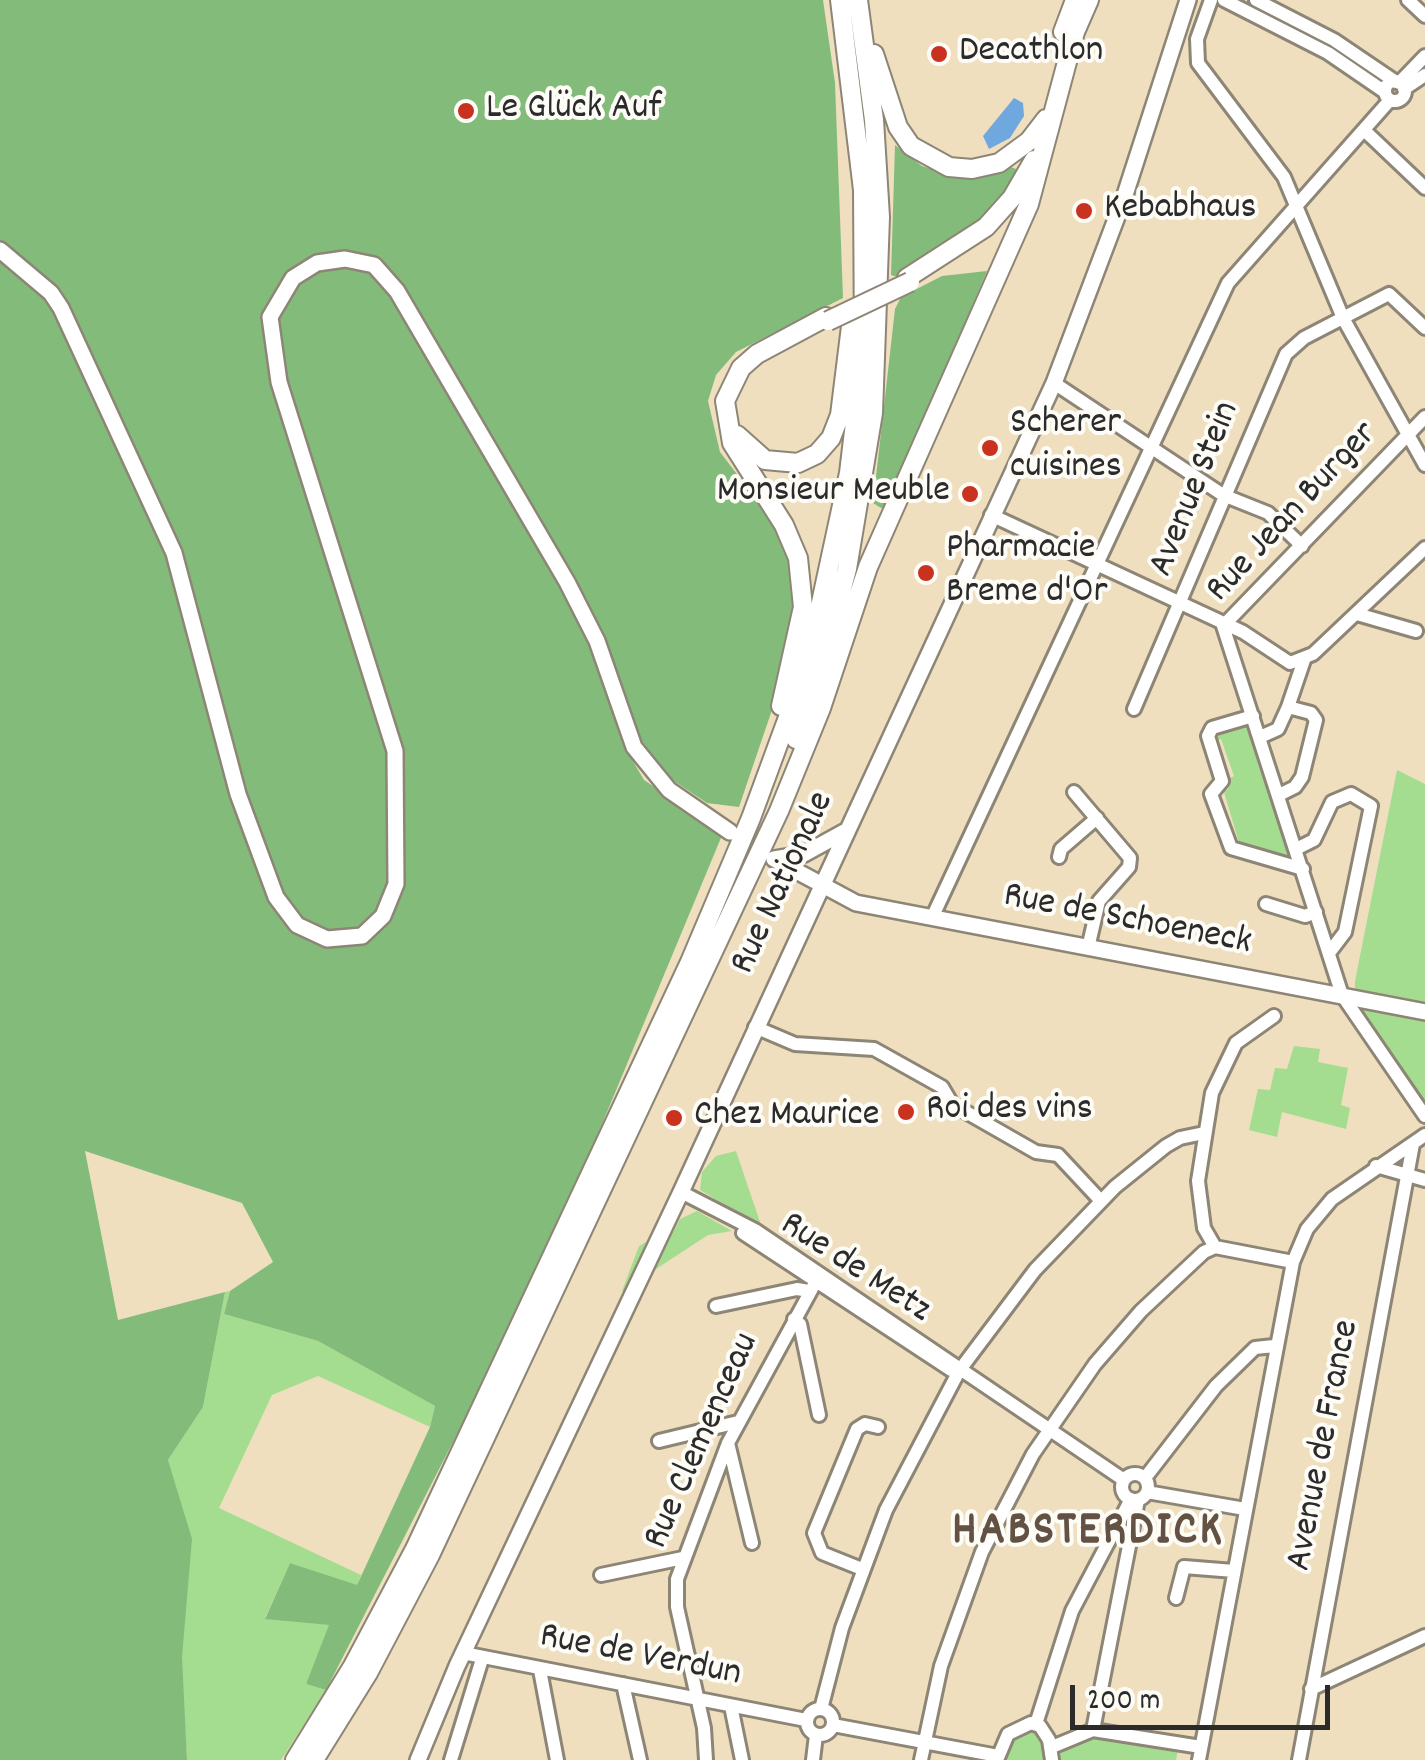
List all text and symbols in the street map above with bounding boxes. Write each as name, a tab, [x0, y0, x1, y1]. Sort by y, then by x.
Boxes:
place label: Decathlon	[959, 31, 1103, 77]
marker: Decathlon	[928, 43, 950, 65]
place label: Le Glück Auf	[486, 88, 662, 134]
marker: Le Glück Auf	[455, 100, 477, 122]
place label: Kebabhaus	[1104, 188, 1257, 234]
marker: Kebabhaus	[1073, 200, 1095, 222]
street label: Avenue Stein	[1141, 396, 1253, 584]
place label: Scherer cuisines	[1010, 403, 1122, 492]
street label: Rue Jean Burger	[1199, 414, 1389, 614]
marker: Scherer cuisines	[979, 437, 1001, 459]
place label: Monsieur Meuble	[717, 471, 950, 517]
marker: Monsieur Meuble	[959, 483, 981, 505]
place label: Pharmacie Breme d'Or	[946, 528, 1108, 618]
marker: Pharmacie Breme d'Or	[915, 562, 937, 584]
street label: Rue Nationale	[723, 786, 847, 982]
street label: Rue de Schoeneck	[999, 876, 1255, 968]
place label: Roi des vins	[926, 1089, 1093, 1135]
place label: Chez Maurice	[694, 1095, 880, 1141]
marker: Roi des vins	[895, 1101, 917, 1123]
marker: Chez Maurice	[663, 1107, 685, 1129]
street label: Rue de Metz	[770, 1204, 938, 1336]
street label: Avenue de France	[1279, 1317, 1373, 1575]
street label: Rue Clemenceau	[636, 1327, 772, 1557]
district label: HABSTERDICK	[952, 1506, 1224, 1564]
street label: Rue de Verdun	[535, 1616, 745, 1700]
scale bar	[1075, 1665, 1335, 1727]
text: 200 m	[1087, 1681, 1160, 1724]

